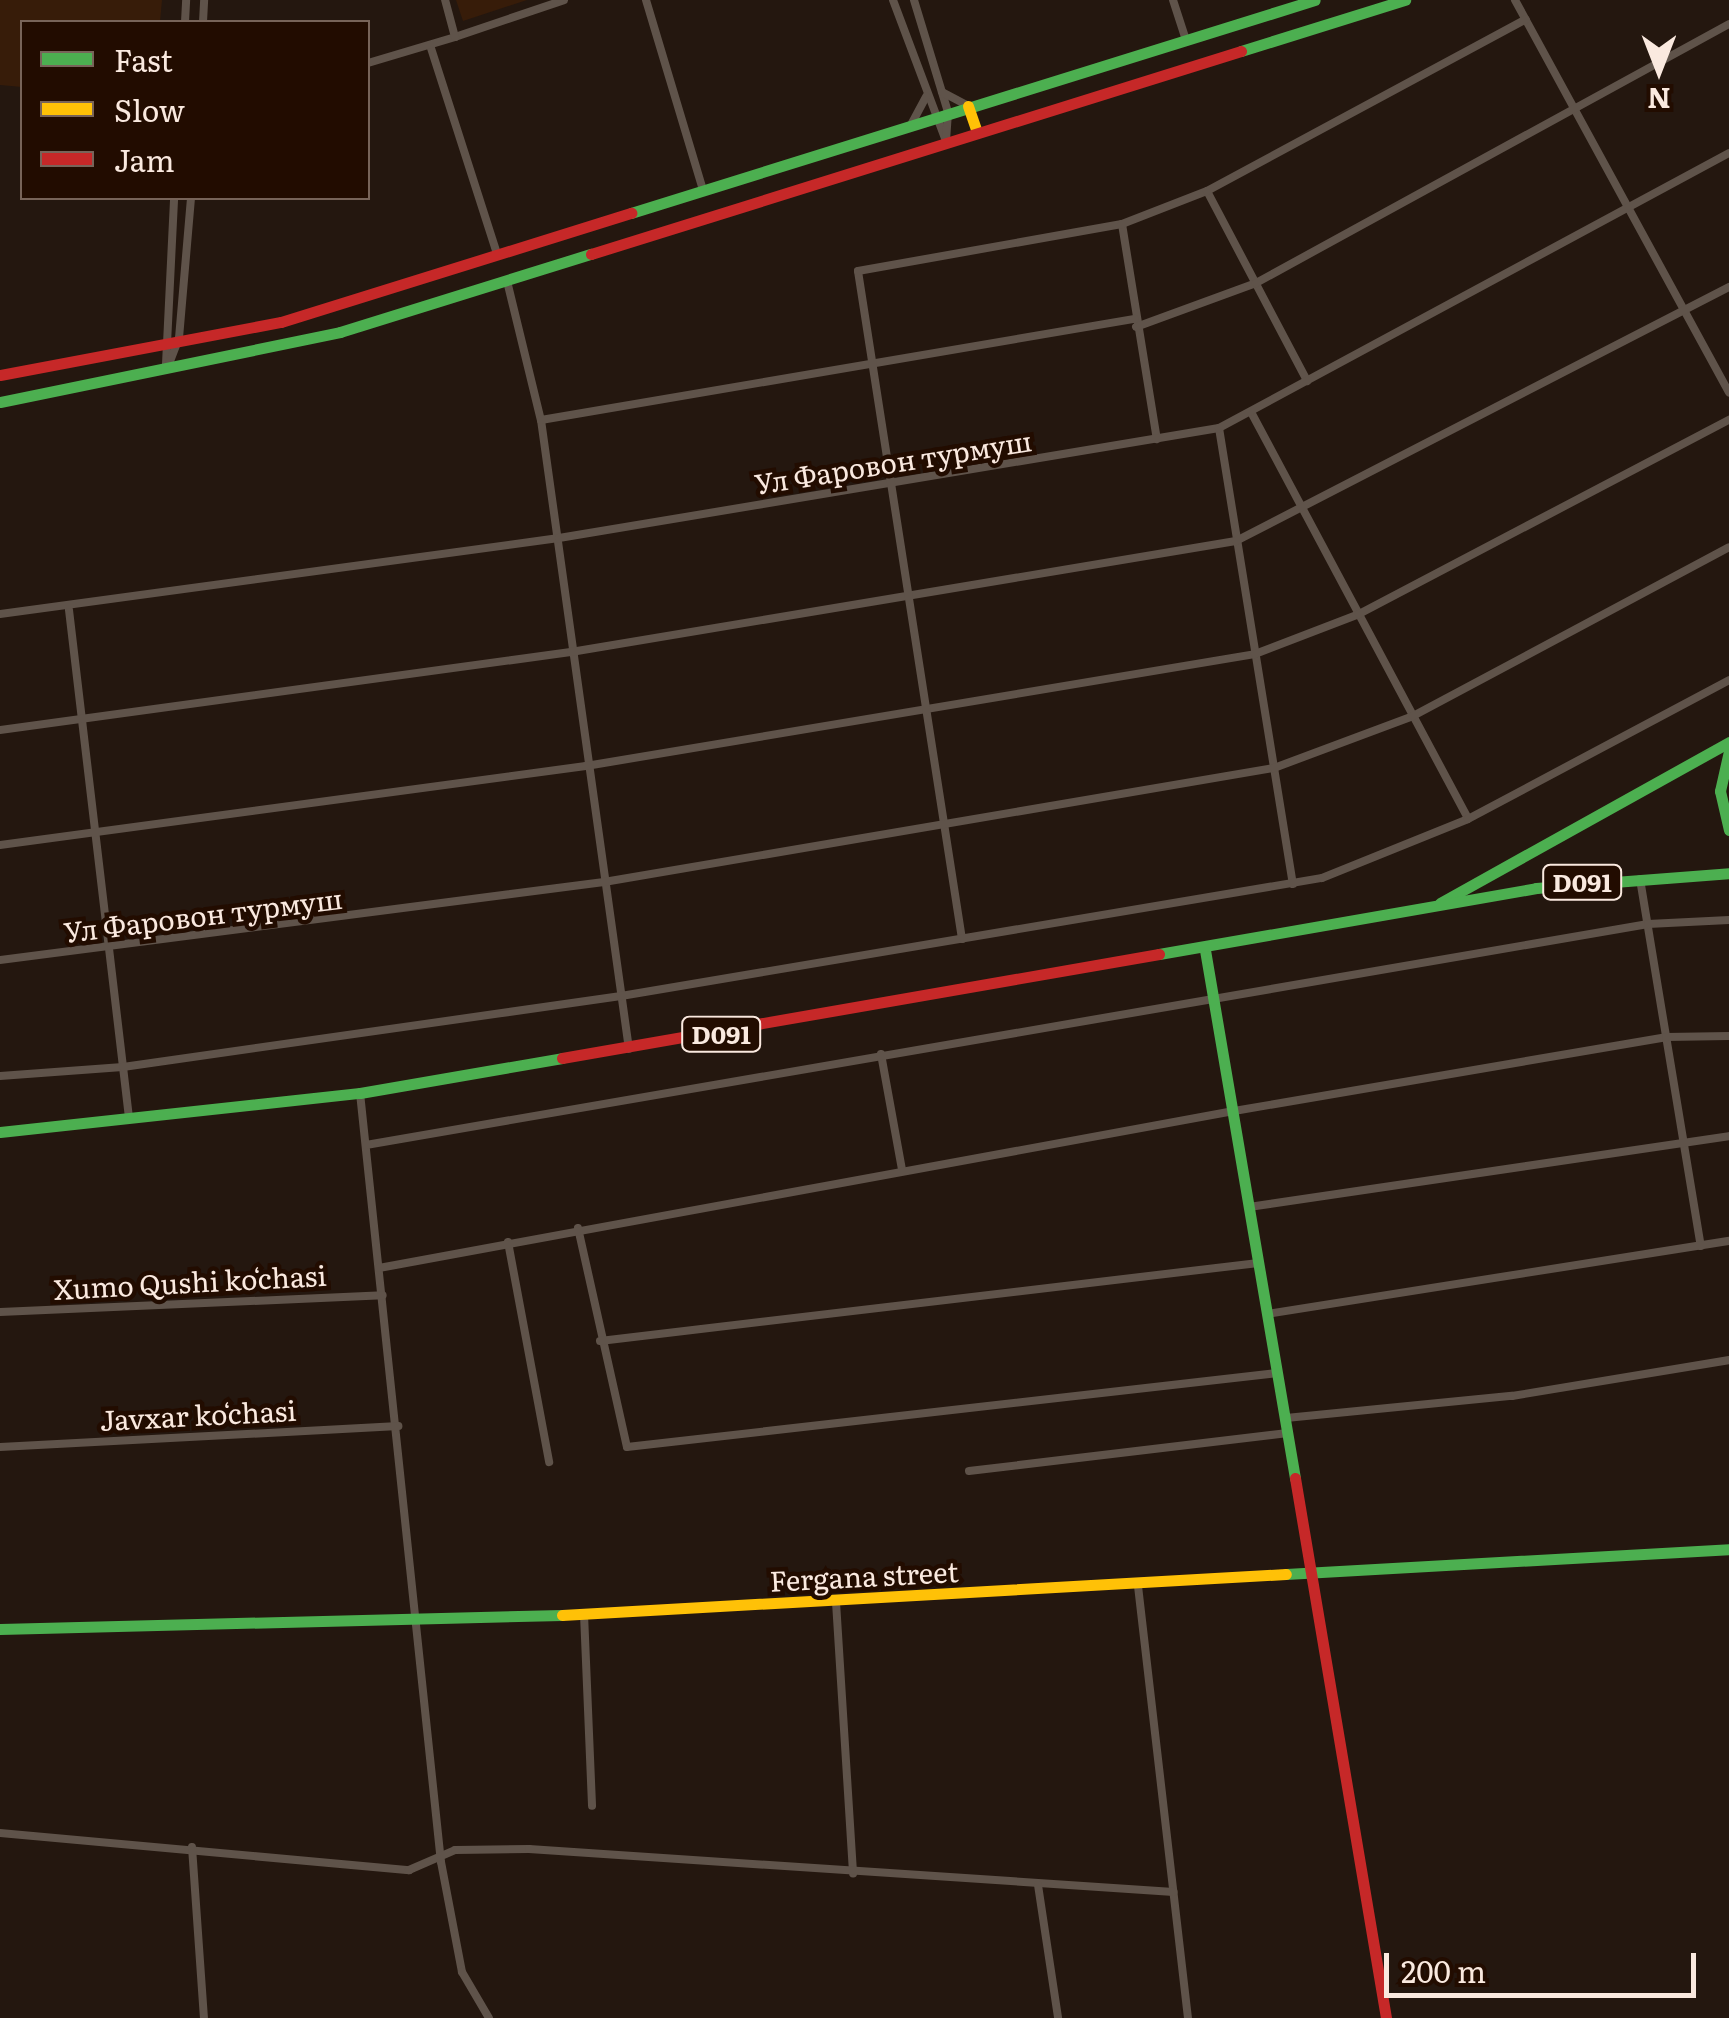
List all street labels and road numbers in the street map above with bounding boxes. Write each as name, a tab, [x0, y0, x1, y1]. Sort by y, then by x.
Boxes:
street label: Ул Фаровон турмуш	[752, 422, 1034, 500]
road number: D091	[1542, 862, 1622, 902]
street label: Ул Фаровон турмуш	[62, 880, 344, 948]
road number: D091	[681, 1014, 761, 1054]
street label: Xumo Qushi koʻchasi	[53, 1257, 327, 1305]
street label: Javxar koʻchasi	[99, 1392, 297, 1436]
street label: Fergana street	[769, 1553, 959, 1597]

